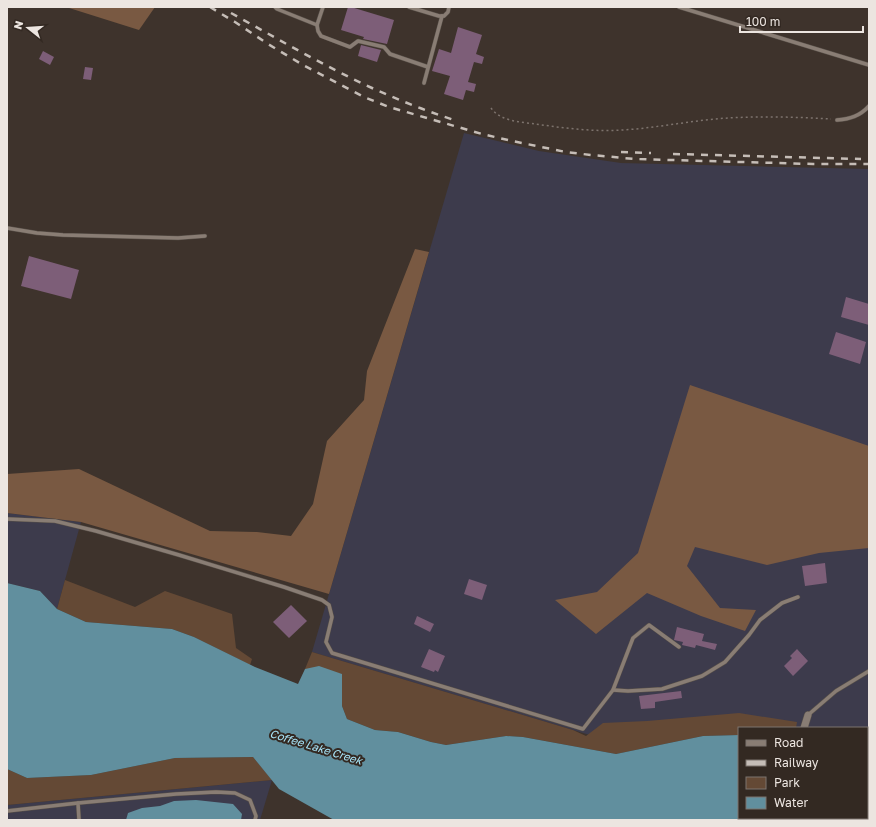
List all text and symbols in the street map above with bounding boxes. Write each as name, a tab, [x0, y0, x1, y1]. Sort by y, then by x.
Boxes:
north arrow	[8, 8, 48, 48]
scale bar	[740, 8, 863, 34]
text: 100 m	[746, 14, 780, 29]
text: N	[11, 19, 25, 31]
water label: Coffee Lake Creek	[268, 726, 366, 767]
legend	[738, 727, 868, 819]
text: Road	[774, 735, 803, 750]
text: Railway	[774, 755, 819, 770]
text: Park	[774, 775, 800, 790]
text: Water	[774, 795, 808, 810]

